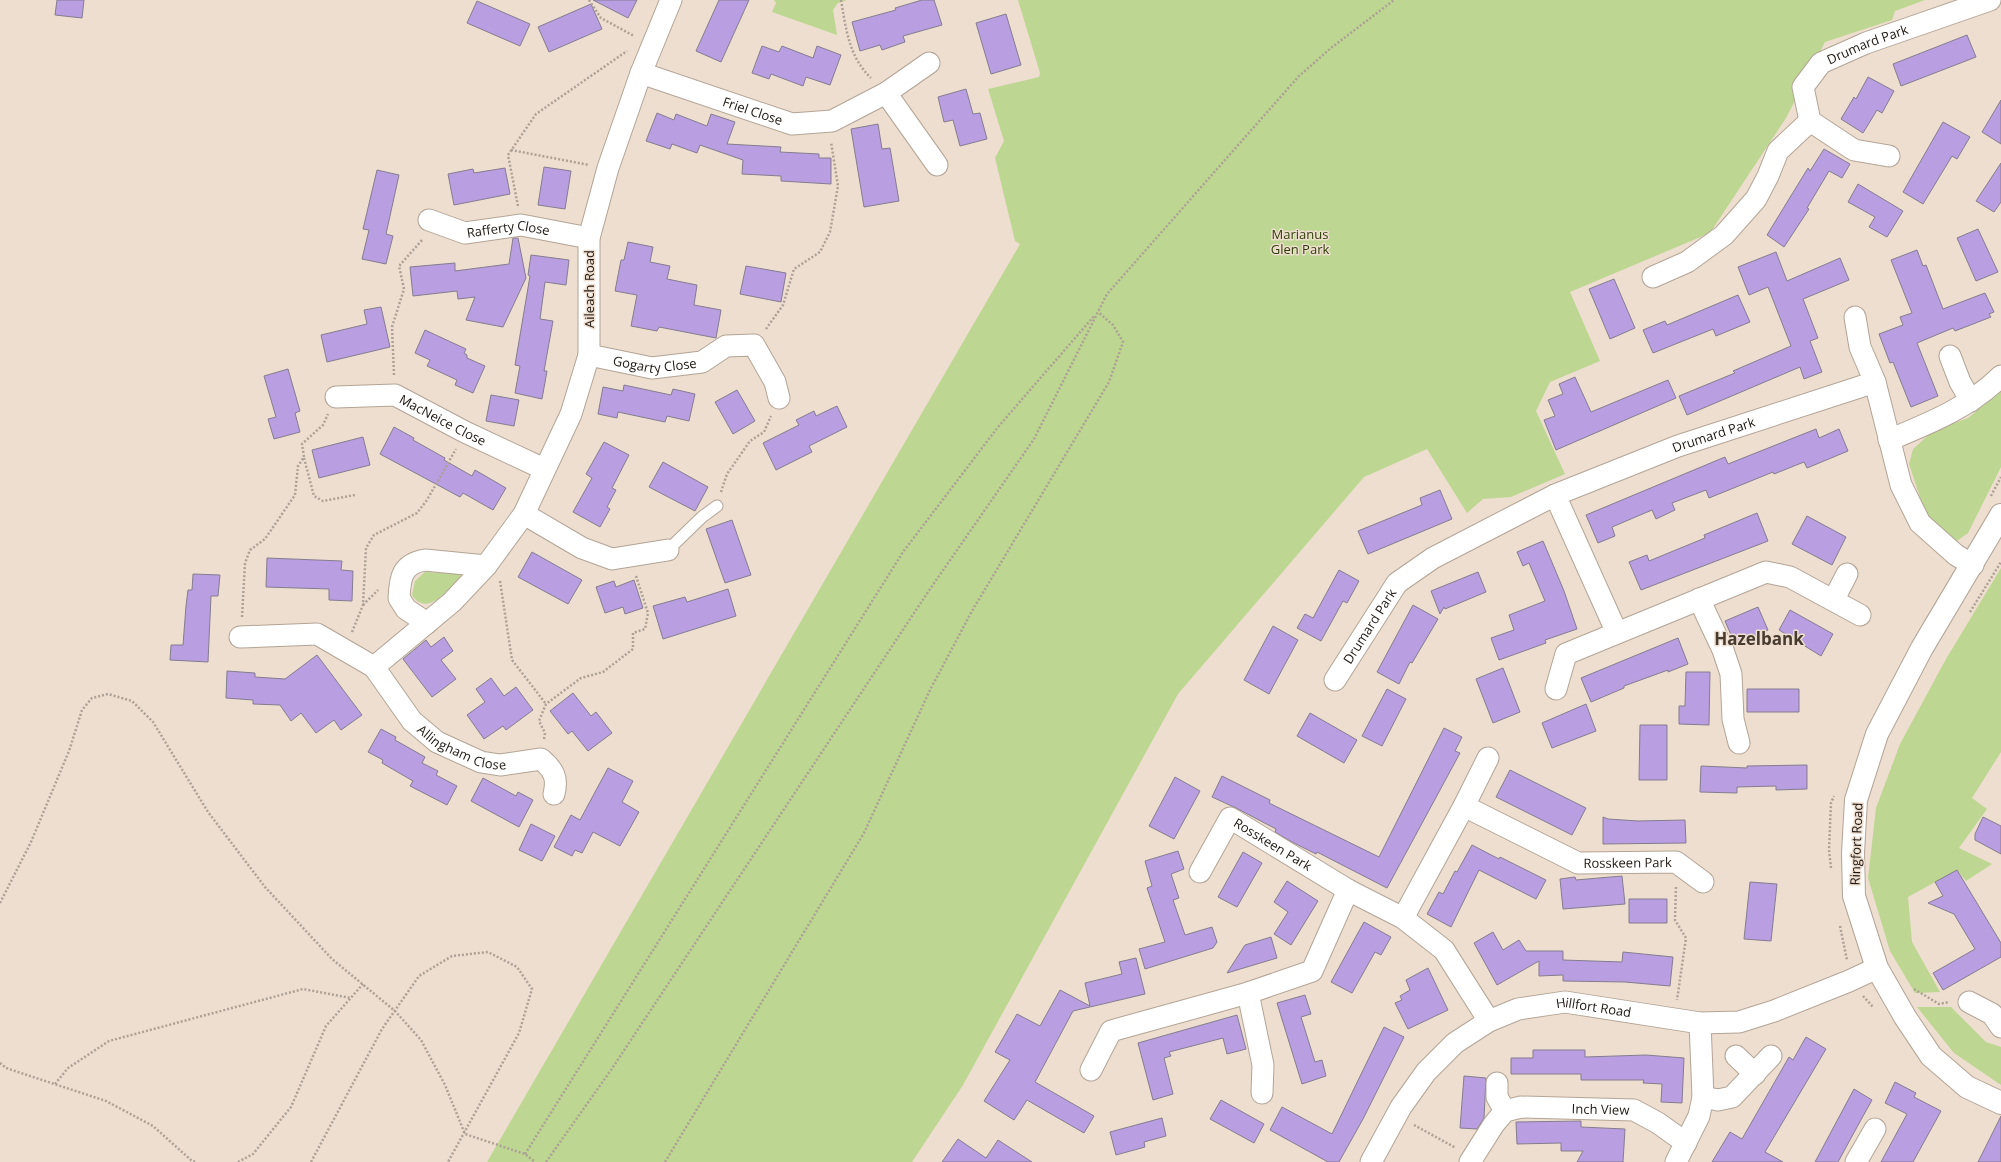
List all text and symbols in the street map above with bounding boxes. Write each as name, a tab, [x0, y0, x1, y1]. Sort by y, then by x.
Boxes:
street label: Drumard Park	[1824, 20, 1910, 68]
street label: Friel Close	[720, 92, 785, 129]
street label: Rafferty Close	[465, 215, 551, 242]
park label: Marianus Glen Park	[1271, 225, 1329, 258]
street label: Aileach Road	[580, 250, 598, 328]
street label: Gogarty Close	[612, 351, 698, 377]
street label: MacNeice Close	[396, 390, 489, 450]
street label: Drumard Park	[1669, 413, 1757, 456]
street label: Drumard Park	[1339, 585, 1400, 667]
district label: Hazelbank	[1714, 627, 1804, 650]
street label: Allingham Close	[414, 720, 507, 774]
street label: Ringfort Road	[1846, 802, 1866, 886]
street label: Rosskeen Park	[1230, 813, 1315, 875]
street label: Rosskeen Park	[1583, 853, 1672, 872]
street label: Hillfort Road	[1555, 993, 1633, 1021]
street label: Inch View	[1571, 1099, 1630, 1119]

